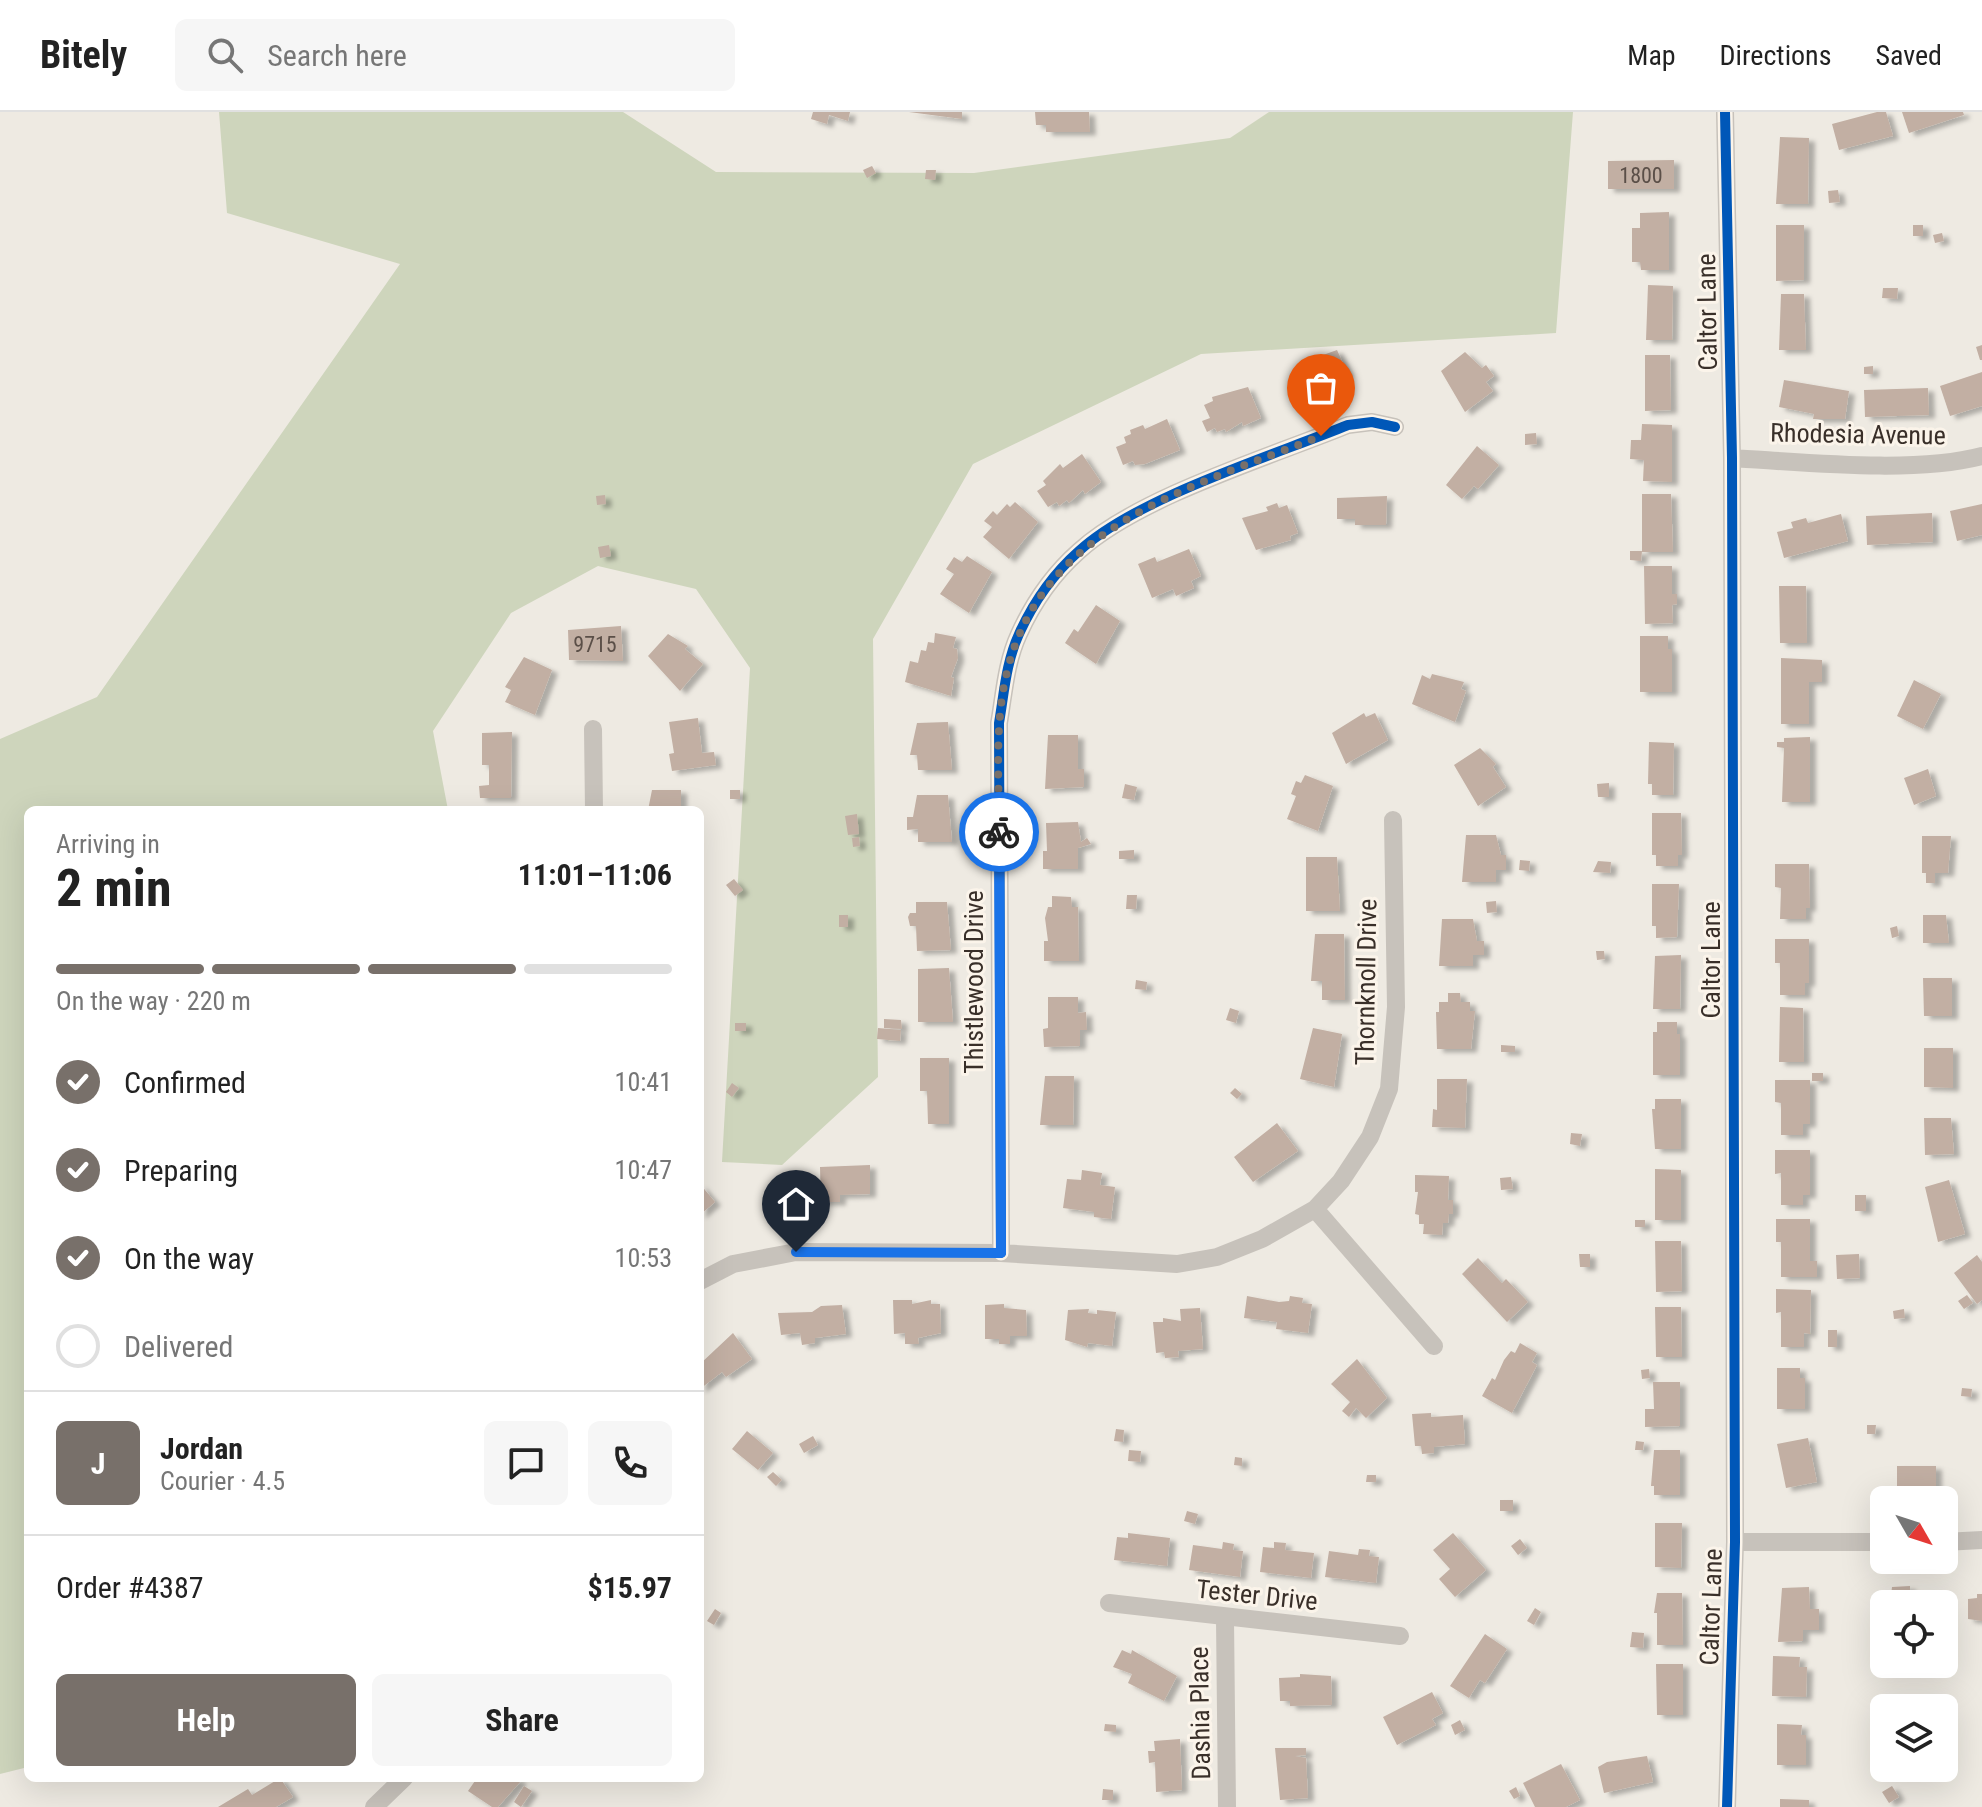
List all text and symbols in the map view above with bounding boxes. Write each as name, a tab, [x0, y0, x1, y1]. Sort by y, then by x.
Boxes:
search box	[175, 19, 735, 91]
text: Bitely	[40, 33, 127, 77]
icon: search	[203, 33, 247, 77]
text: Search here	[267, 38, 407, 73]
text: Map	[1627, 39, 1676, 72]
text: Directions	[1720, 39, 1831, 72]
text: Saved	[1875, 39, 1942, 72]
house number: 1800	[1619, 163, 1663, 188]
street label: Caltor Lane	[1691, 253, 1723, 371]
pin	[1287, 354, 1355, 436]
icon: bag	[1299, 366, 1343, 410]
street label: Rhodesia Avenue	[1770, 417, 1946, 451]
house number: 9715	[573, 632, 617, 657]
courier	[959, 792, 1039, 872]
icon: bike	[977, 810, 1021, 854]
text: Arriving in	[56, 829, 160, 859]
text: 11:01–11:06	[518, 857, 672, 892]
text: 2 min	[56, 858, 172, 919]
street label: Thistlewood Drive	[959, 890, 989, 1074]
street label: Thornknoll Drive	[1350, 898, 1382, 1066]
street label: Caltor Lane	[1696, 901, 1726, 1019]
text: On the way · 220 m	[56, 986, 251, 1016]
icon: check	[56, 1060, 100, 1104]
text: Confirmed	[124, 1065, 246, 1100]
text: 10:41	[615, 1067, 672, 1097]
icon: check	[56, 1148, 100, 1192]
text: Preparing	[124, 1153, 238, 1188]
text: 10:47	[615, 1155, 672, 1185]
pin	[762, 1170, 830, 1252]
icon: home	[774, 1182, 818, 1226]
icon: check	[56, 1236, 100, 1280]
text: On the way	[124, 1241, 254, 1276]
text: 10:53	[615, 1243, 672, 1273]
text: Delivered	[124, 1329, 233, 1364]
button: chat	[484, 1421, 568, 1505]
button: phone	[588, 1421, 672, 1505]
text: Jordan	[160, 1431, 243, 1466]
text: J	[91, 1446, 105, 1481]
text: Courier · 4.5	[160, 1466, 285, 1496]
north arrow	[1870, 1486, 1958, 1574]
map controls	[1870, 1486, 1958, 1782]
street label: Caltor Lane	[1694, 1548, 1728, 1666]
text: Order #4387	[56, 1570, 204, 1605]
text: $15.97	[587, 1570, 672, 1605]
street label: Tester Drive	[1195, 1574, 1319, 1616]
button: locate	[1870, 1590, 1958, 1678]
street label: Dashia Place	[1184, 1646, 1216, 1780]
button: Help	[56, 1674, 356, 1766]
button: Share	[372, 1674, 672, 1766]
button: layers	[1870, 1694, 1958, 1782]

